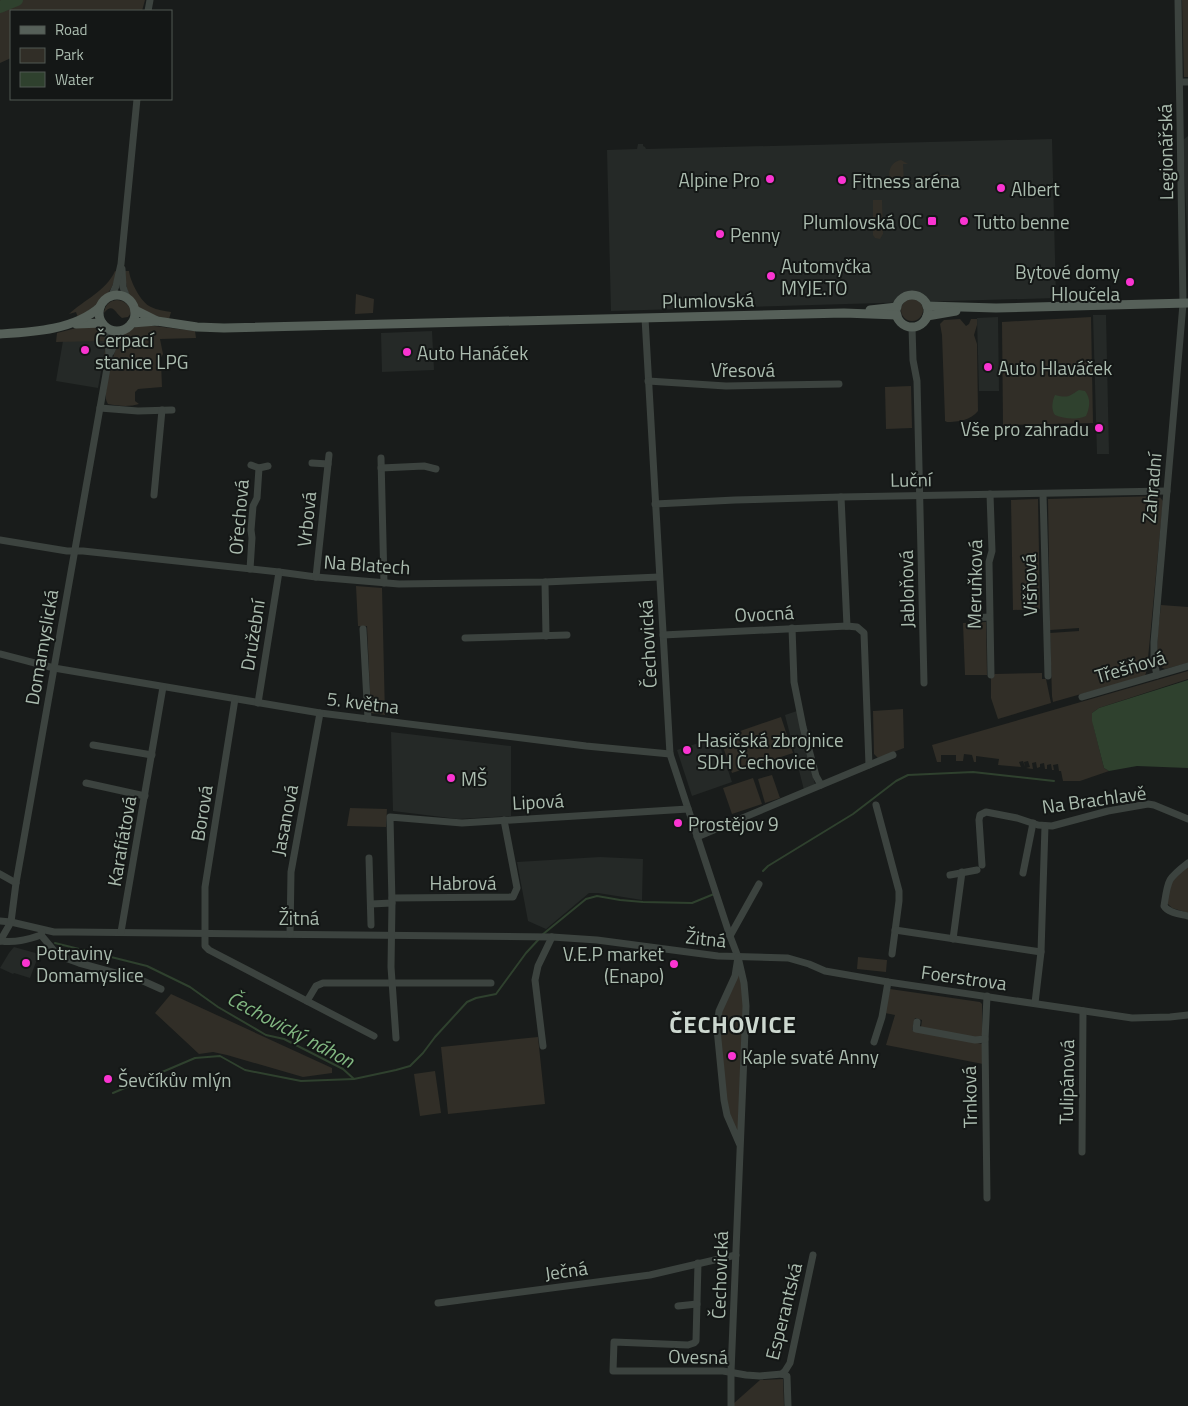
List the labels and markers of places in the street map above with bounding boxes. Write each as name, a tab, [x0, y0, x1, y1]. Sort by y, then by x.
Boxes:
place label: Alpine Pro	[678, 165, 760, 194]
place label: Fitness aréna	[852, 166, 960, 195]
marker: Alpine Pro	[764, 173, 776, 185]
marker: Fitness aréna	[836, 174, 848, 186]
place label: Albert	[1011, 174, 1060, 203]
marker: Albert	[995, 182, 1007, 194]
place label: Plumlovská OC	[803, 207, 922, 236]
place label: Tutto benne	[974, 207, 1070, 236]
marker: Plumlovská OC	[926, 215, 938, 227]
marker: Tutto benne	[958, 215, 970, 227]
place label: Penny	[730, 220, 780, 249]
marker: Penny	[714, 228, 726, 240]
place label: Automyčka MYJE.TO	[781, 251, 871, 302]
place label: Bytové domy Hloučela	[1015, 257, 1120, 308]
marker: Automyčka MYJE.TO	[765, 270, 777, 282]
marker: Bytové domy Hloučela	[1124, 276, 1136, 288]
place label: Čerpací stanice LPG	[95, 325, 188, 376]
place label: Auto Hanáček	[417, 338, 528, 367]
marker: Čerpací stanice LPG	[79, 344, 91, 356]
marker: Auto Hanáček	[401, 346, 413, 358]
place label: Auto Hlaváček	[998, 353, 1112, 382]
marker: Auto Hlaváček	[982, 361, 994, 373]
place label: Vše pro zahradu	[961, 414, 1089, 443]
marker: Vše pro zahradu	[1093, 422, 1105, 434]
place label: Hasičská zbrojnice SDH Čechovice	[697, 725, 844, 776]
marker: Hasičská zbrojnice SDH Čechovice	[681, 744, 693, 756]
place label: MŠ	[461, 764, 487, 793]
marker: MŠ	[445, 772, 457, 784]
place label: Prostějov 9	[688, 809, 779, 838]
marker: Prostějov 9	[672, 817, 684, 829]
place label: Potraviny Domamyslice	[36, 938, 144, 989]
place label: V.E.P market (Enapo)	[563, 939, 664, 990]
marker: Potraviny Domamyslice	[20, 957, 32, 969]
marker: V.E.P market (Enapo)	[668, 958, 680, 970]
place label: Kaple svaté Anny	[742, 1042, 879, 1071]
marker: Kaple svaté Anny	[726, 1050, 738, 1062]
place label: Ševčíkův mlýn	[118, 1065, 232, 1094]
marker: Ševčíkův mlýn	[102, 1073, 114, 1085]

